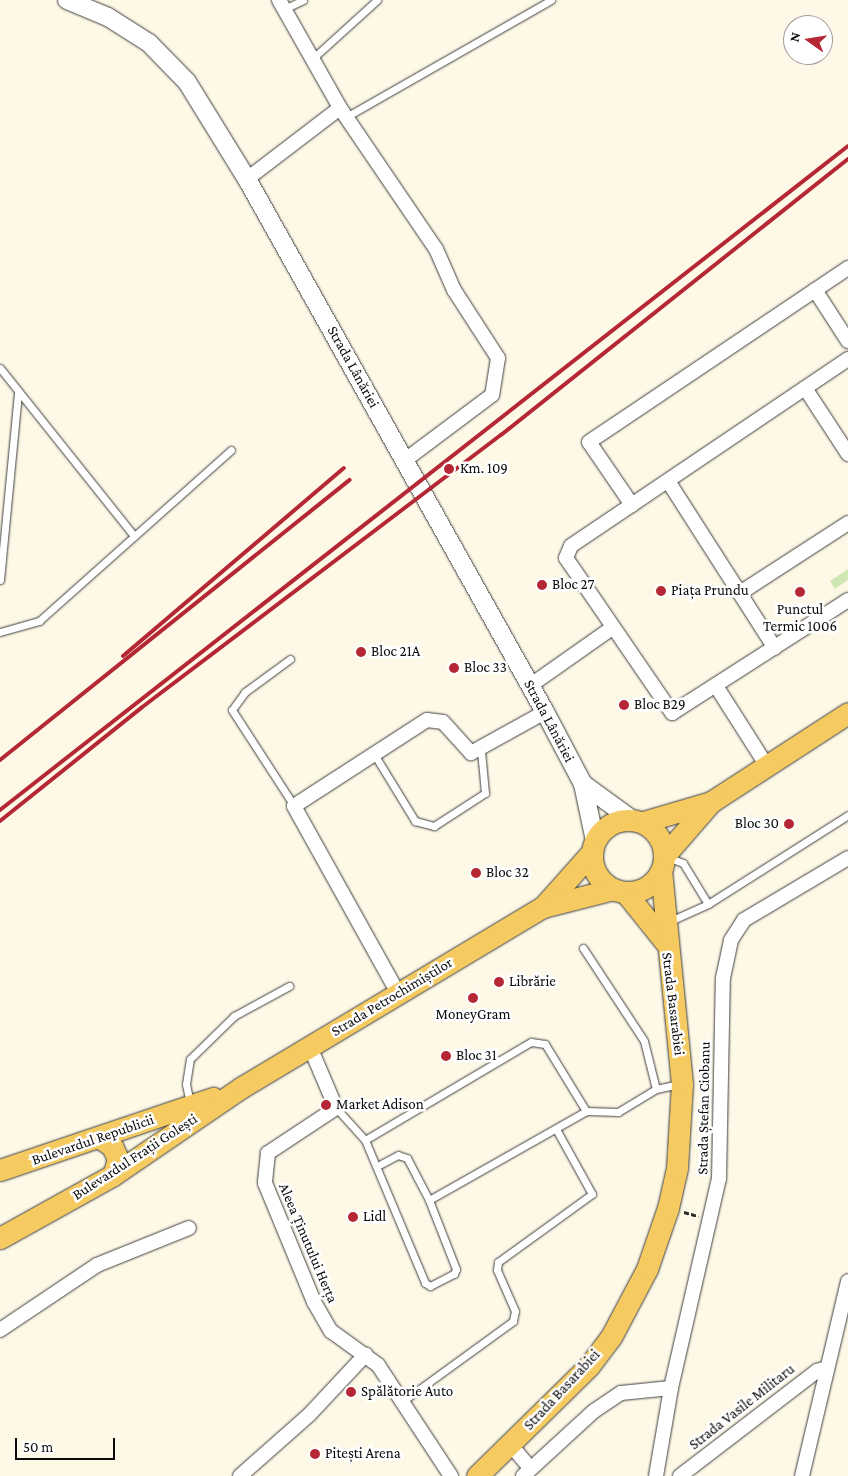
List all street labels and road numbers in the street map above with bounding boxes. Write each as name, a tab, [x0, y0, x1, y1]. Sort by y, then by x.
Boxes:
street label: Strada Lânăriei	[323, 323, 383, 411]
street label: Strada Lânăriei	[520, 677, 578, 765]
street label: Strada Basarabiei	[658, 951, 688, 1057]
street label: Strada Petrochimiștilor	[328, 954, 456, 1040]
street label: Strada Ștefan Ciobanu	[694, 1041, 714, 1175]
street label: Bulevardul Frații Golești	[69, 1110, 201, 1204]
street label: Bulevardul Republicii	[29, 1111, 157, 1169]
street label: Aleea Ținutului Herța	[275, 1180, 341, 1306]
street label: Strada Basarabiei	[520, 1346, 604, 1434]
street label: Strada Vasile Militaru	[686, 1360, 798, 1454]

